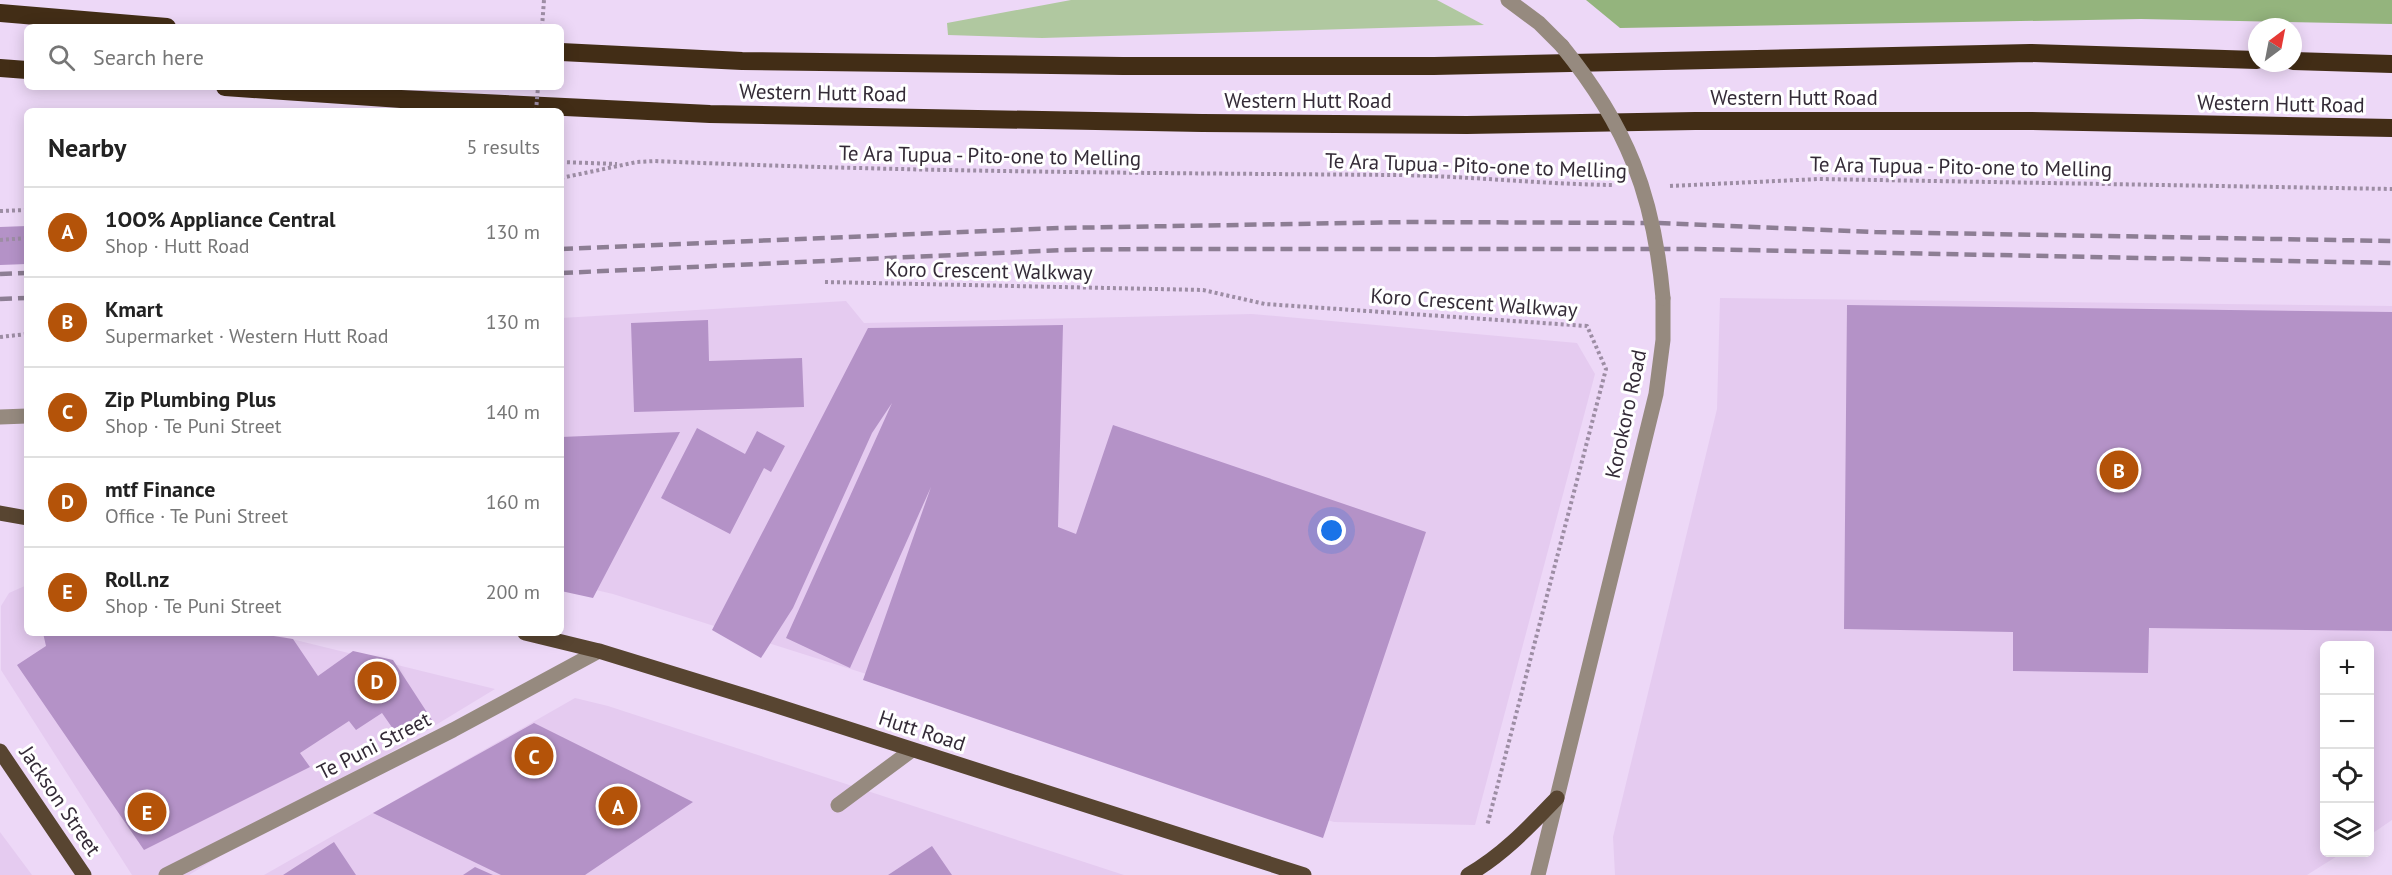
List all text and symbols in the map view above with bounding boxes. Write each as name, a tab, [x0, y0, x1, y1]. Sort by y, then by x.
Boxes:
north arrow	[2248, 18, 2302, 72]
search box	[24, 24, 564, 90]
icon: search	[45, 41, 78, 74]
text: Search here	[93, 43, 204, 71]
street label: Western Hutt Road	[739, 78, 907, 107]
street label: Western Hutt Road	[1710, 84, 1878, 111]
street label: Western Hutt Road	[1224, 87, 1392, 114]
street label: Western Hutt Road	[2197, 89, 2365, 118]
text: Nearby	[48, 131, 126, 164]
text: 5 results	[467, 134, 540, 160]
street label: Te Ara Tupua - Pito-one to Melling	[839, 139, 1141, 172]
street label: Te Ara Tupua - Pito-one to Melling	[1324, 147, 1628, 184]
street label: Te Ara Tupua - Pito-one to Melling	[1810, 150, 2112, 183]
text: 1OO% Appliance Central	[105, 205, 336, 233]
text: A	[61, 219, 74, 245]
text: 130 m	[486, 219, 540, 245]
text: Shop · Hutt Road	[105, 233, 250, 259]
street label: Koro Crescent Walkway	[885, 255, 1093, 286]
street label: Koro Crescent Walkway	[1370, 282, 1579, 323]
text: Kmart	[105, 295, 163, 323]
text: B	[62, 309, 73, 335]
text: 130 m	[486, 309, 540, 335]
text: Supermarket · Western Hutt Road	[105, 323, 389, 349]
street label: Korokoro Road	[1599, 347, 1652, 481]
text: Zip Plumbing Plus	[105, 385, 276, 413]
text: C	[62, 399, 73, 425]
text: 140 m	[486, 399, 540, 425]
text: Shop · Te Puni Street	[105, 413, 282, 439]
pin: B	[2100, 448, 2138, 492]
text: mtf Finance	[105, 475, 215, 503]
text: D	[61, 489, 74, 515]
text: 160 m	[486, 489, 540, 515]
text: Office · Te Puni Street	[105, 503, 288, 529]
your location	[1317, 516, 1346, 545]
text: Roll.nz	[105, 565, 169, 593]
text: E	[62, 579, 73, 605]
text: 200 m	[486, 579, 540, 605]
text: Shop · Te Puni Street	[105, 593, 282, 619]
map controls	[2320, 641, 2374, 857]
button: +	[2320, 641, 2374, 695]
pin: D	[358, 658, 397, 704]
button: −	[2320, 695, 2374, 749]
street label: Hutt Road	[875, 704, 969, 757]
street label: Te Puni Street	[312, 705, 435, 786]
pin: C	[514, 734, 554, 778]
street label: Jackson Street	[13, 740, 107, 861]
button: locate	[2320, 749, 2374, 803]
pin: A	[598, 784, 638, 828]
pin: E	[128, 790, 166, 834]
button: layers	[2320, 803, 2374, 857]

